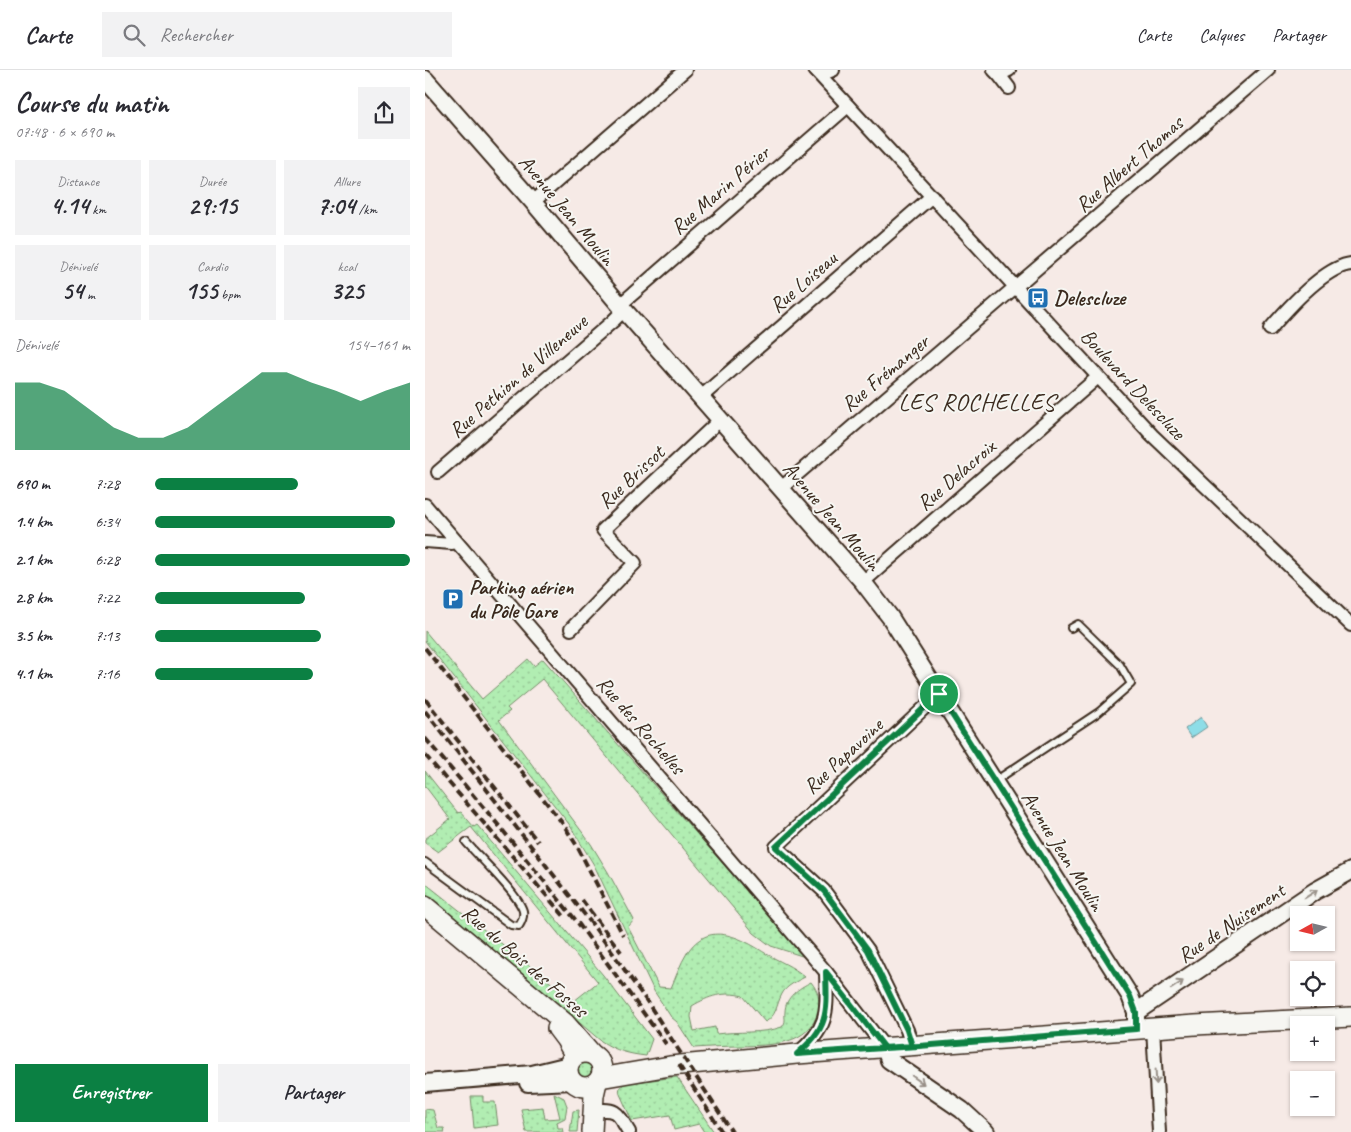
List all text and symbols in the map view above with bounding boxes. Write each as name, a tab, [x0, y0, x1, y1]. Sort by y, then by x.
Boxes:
search box	[102, 12, 452, 57]
text: Carte	[25, 20, 72, 50]
icon: search	[120, 21, 148, 49]
text: Rechercher	[160, 23, 233, 47]
text: Carte	[1137, 24, 1171, 46]
text: Calques	[1199, 24, 1244, 46]
text: Partager	[1272, 24, 1326, 46]
text: Course du matin	[15, 85, 168, 120]
button: share	[358, 87, 410, 139]
street label: Rue Albert Thomas	[1070, 109, 1189, 218]
text: 07:48 · 6 × 690 m	[15, 122, 114, 142]
street label: Rue Marin Périer	[665, 139, 776, 240]
street label: Avenue Jean Moulin	[513, 149, 622, 272]
text: Distance	[57, 173, 99, 190]
text: Durée	[199, 173, 226, 190]
text: Allure	[334, 173, 360, 190]
text: 4.14	[50, 190, 89, 222]
text: 29:15	[188, 190, 237, 222]
text: 7:04	[317, 190, 355, 222]
text: km	[89, 201, 106, 218]
text: /km	[355, 201, 377, 218]
street label: Rue Loiseau	[764, 245, 843, 318]
text: Dénivelé	[59, 258, 97, 275]
text: Cardio	[197, 258, 228, 275]
text: kcal	[338, 258, 356, 275]
text: 54	[61, 275, 84, 307]
text: 155	[185, 275, 218, 307]
text: 325	[330, 275, 364, 307]
place label: Delescluze	[1054, 285, 1127, 311]
text: m	[84, 286, 95, 303]
text: bpm	[218, 286, 240, 303]
bus stop icon: Delescluze	[1026, 286, 1050, 310]
street label: Rue Pethion de Villeneuve	[443, 308, 593, 443]
street label: Boulevard Delescluze	[1075, 323, 1192, 446]
street label: Rue Frémanger	[836, 327, 936, 417]
text: Dénivelé	[15, 335, 58, 355]
text: 154–161 m	[347, 335, 410, 355]
district label: LES ROCHELLES	[899, 387, 1059, 417]
street label: Rue Delacroix	[911, 433, 1002, 516]
street label: Rue Brissot	[592, 438, 671, 514]
street label: Avenue Jean Moulin	[777, 456, 888, 577]
text: 690 m	[15, 474, 50, 494]
text: 7:28	[95, 474, 120, 494]
text: 1.4 km	[15, 512, 52, 532]
text: 6:34	[95, 512, 120, 532]
text: 2.1 km	[15, 550, 52, 570]
text: 6:28	[95, 550, 120, 570]
place label: Parking aérien du Pôle Gare	[469, 574, 574, 624]
parking icon: Parking aérien du Pôle Gare	[441, 587, 465, 611]
text: 2.8 km	[15, 588, 52, 608]
text: 7:22	[95, 588, 120, 608]
text: 3.5 km	[15, 626, 52, 646]
text: 7:13	[95, 626, 120, 646]
text: 4.1 km	[15, 664, 52, 684]
text: 7:16	[95, 664, 120, 684]
street label: Rue des Rochelles	[591, 671, 692, 781]
pin	[918, 673, 960, 715]
icon: arrive	[925, 680, 953, 708]
street label: Rue Papavoine	[798, 711, 890, 799]
street label: Avenue Jean Moulin	[1016, 786, 1111, 917]
street label: Rue de Nuisement	[1172, 876, 1291, 968]
one-way arrow	[1304, 889, 1318, 899]
street label: Rue du Bois des Fosses	[457, 899, 595, 1024]
north arrow	[1290, 906, 1335, 951]
map controls	[1290, 906, 1335, 1116]
button: locate	[1290, 961, 1335, 1006]
one-way arrow	[1170, 980, 1184, 990]
button: +	[1290, 1016, 1335, 1061]
button: Enregistrer	[15, 1064, 208, 1122]
button: Partager	[218, 1064, 410, 1122]
one-way arrow	[1151, 1069, 1160, 1085]
button: −	[1290, 1071, 1335, 1116]
one-way arrow	[911, 1075, 925, 1085]

